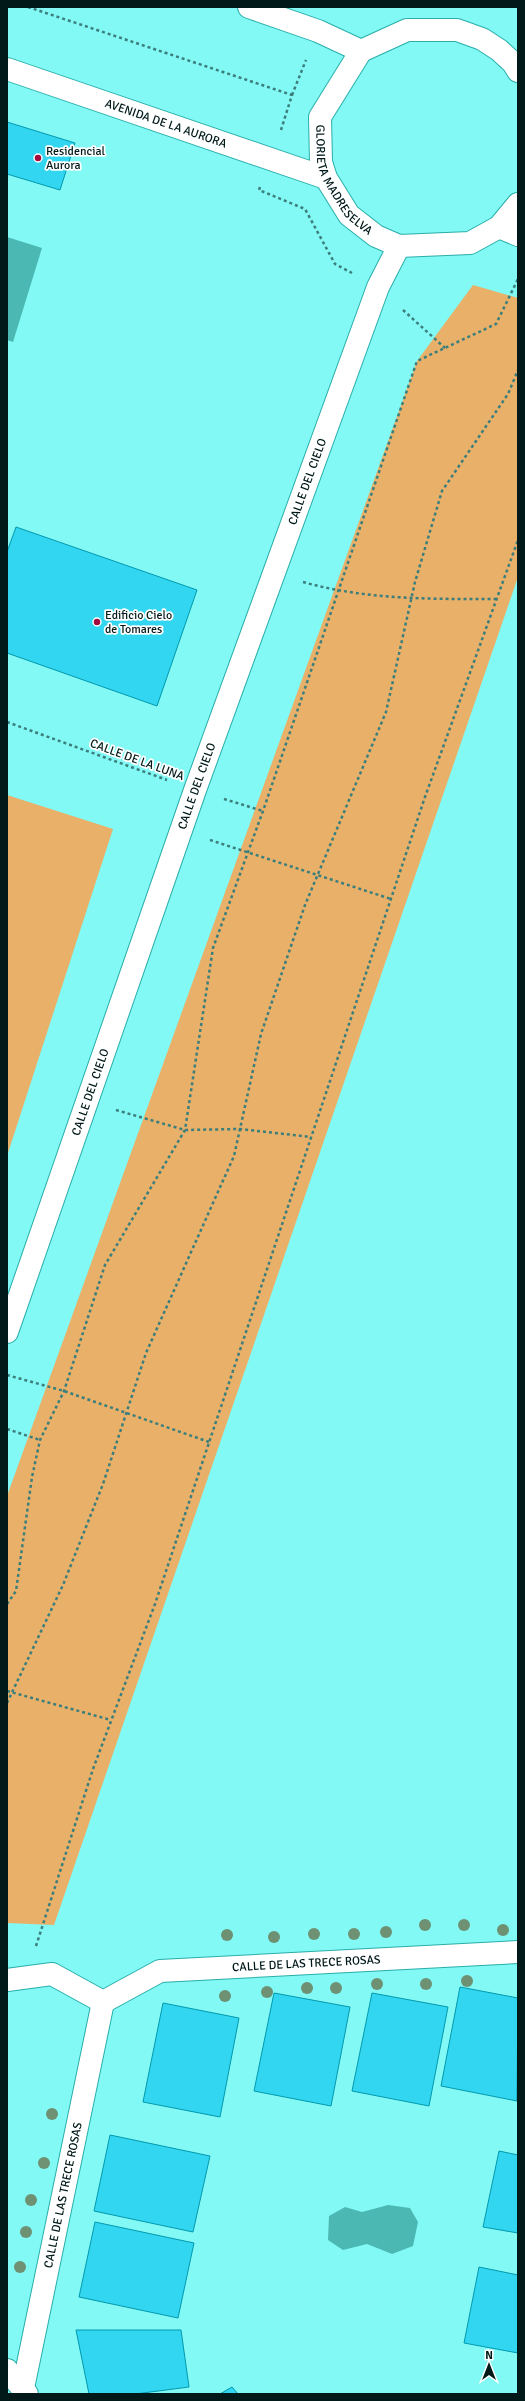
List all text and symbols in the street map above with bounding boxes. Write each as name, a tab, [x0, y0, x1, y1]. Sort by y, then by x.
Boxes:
street label: AVENIDA DE LA AURORA	[103, 96, 229, 151]
street label: GLORIETA MADRESELVA	[313, 125, 376, 238]
place label: Residencial Aurora	[46, 144, 106, 173]
marker: Residencial Aurora	[33, 153, 43, 163]
street label: CALLE DEL CIELO	[285, 436, 330, 527]
place label: Edificio Cielo de Tomares	[105, 608, 172, 637]
marker: Edificio Cielo de Tomares	[92, 617, 102, 627]
street label: CALLE DE LA LUNA	[88, 736, 187, 784]
street label: CALLE DEL CIELO	[174, 740, 219, 831]
street label: CALLE DEL CIELO	[68, 1046, 112, 1138]
street label: CALLE DE LAS TRECE ROSAS	[232, 1952, 381, 1975]
street label: CALLE DE LAS TRECE ROSAS	[41, 2121, 85, 2269]
north arrow	[469, 2345, 509, 2385]
text: N	[485, 2349, 493, 2362]

